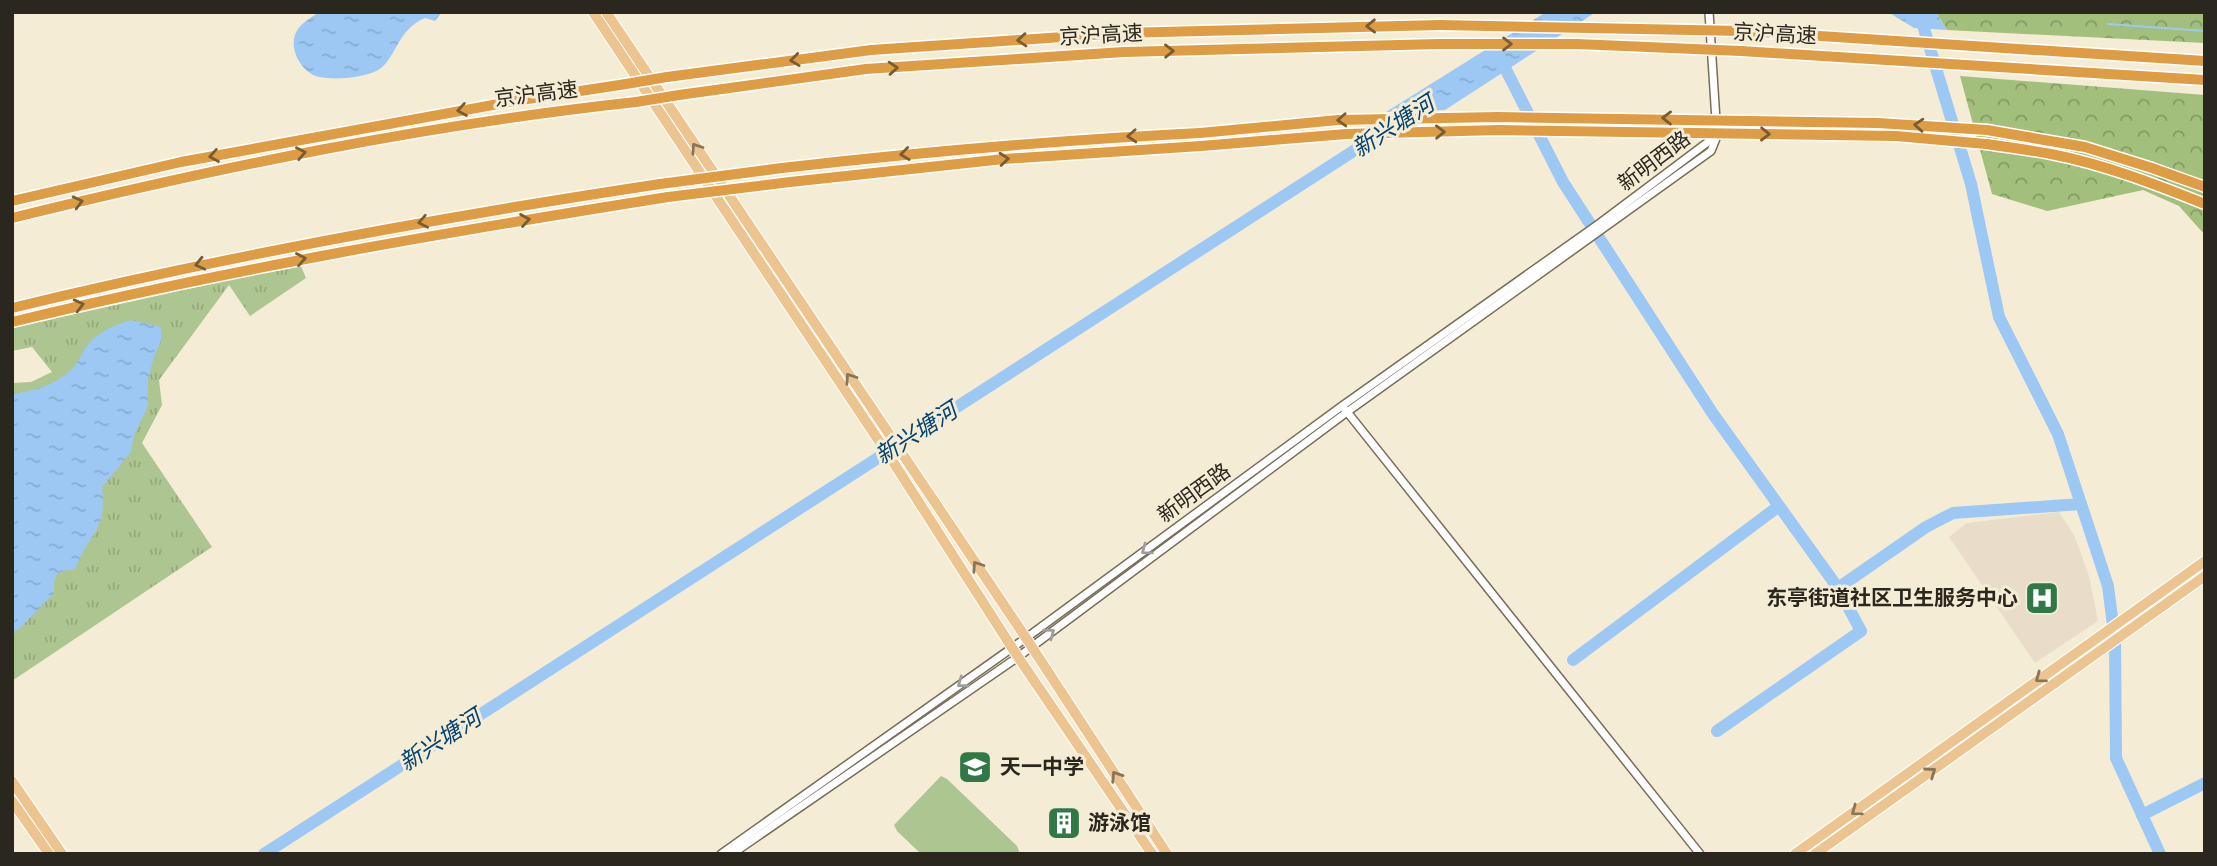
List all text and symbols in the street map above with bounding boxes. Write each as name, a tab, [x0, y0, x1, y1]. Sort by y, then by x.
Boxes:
one-way arrow	[1366, 19, 1377, 34]
street label: 京沪高速	[1732, 19, 1818, 48]
street label: 京沪高速	[1058, 20, 1144, 49]
one-way arrow	[1016, 32, 1027, 47]
one-way arrow	[1502, 36, 1513, 52]
one-way arrow	[1164, 44, 1175, 59]
one-way arrow	[789, 53, 801, 68]
one-way arrow	[888, 60, 899, 75]
street label: 京沪高速	[493, 76, 579, 111]
water label: 新兴塘河	[1347, 87, 1443, 163]
one-way arrow	[456, 102, 468, 117]
one-way arrow	[1661, 110, 1672, 126]
one-way arrow	[1336, 113, 1347, 128]
one-way arrow	[1913, 118, 1924, 133]
one-way arrow	[1435, 124, 1446, 139]
street label: 新明西路	[1613, 125, 1695, 196]
one-way arrow	[1760, 126, 1771, 141]
one-way arrow	[1126, 129, 1137, 144]
one-way arrow	[692, 143, 704, 156]
one-way arrow	[208, 147, 220, 162]
one-way arrow	[295, 147, 307, 162]
one-way arrow	[899, 147, 911, 162]
one-way arrow	[998, 152, 1010, 167]
one-way arrow	[72, 196, 84, 210]
one-way arrow	[417, 213, 429, 228]
one-way arrow	[519, 213, 531, 228]
one-way arrow	[295, 252, 307, 267]
one-way arrow	[194, 256, 206, 271]
one-way arrow	[72, 299, 84, 313]
one-way arrow	[846, 373, 858, 386]
water label: 新兴塘河	[870, 394, 966, 470]
street label: 新明西路	[1152, 458, 1235, 527]
one-way arrow	[1141, 542, 1154, 554]
one-way arrow	[973, 561, 985, 574]
hospital icon: 东亭街道社区卫生服务中心	[2023, 579, 2061, 617]
place label: 东亭街道社区卫生服务中心	[1766, 585, 2018, 610]
one-way arrow	[1042, 629, 1055, 641]
one-way arrow	[2036, 670, 2048, 682]
one-way arrow	[957, 675, 970, 687]
water label: 新兴塘河	[394, 701, 490, 777]
school or university icon: 天一中学	[956, 748, 994, 786]
place label: 天一中学	[1000, 754, 1084, 779]
one-way arrow	[1923, 768, 1936, 780]
one-way arrow	[1111, 771, 1124, 784]
one-way arrow	[1851, 803, 1864, 815]
building icon: 游泳馆	[1045, 804, 1083, 842]
place label: 游泳馆	[1088, 810, 1151, 835]

